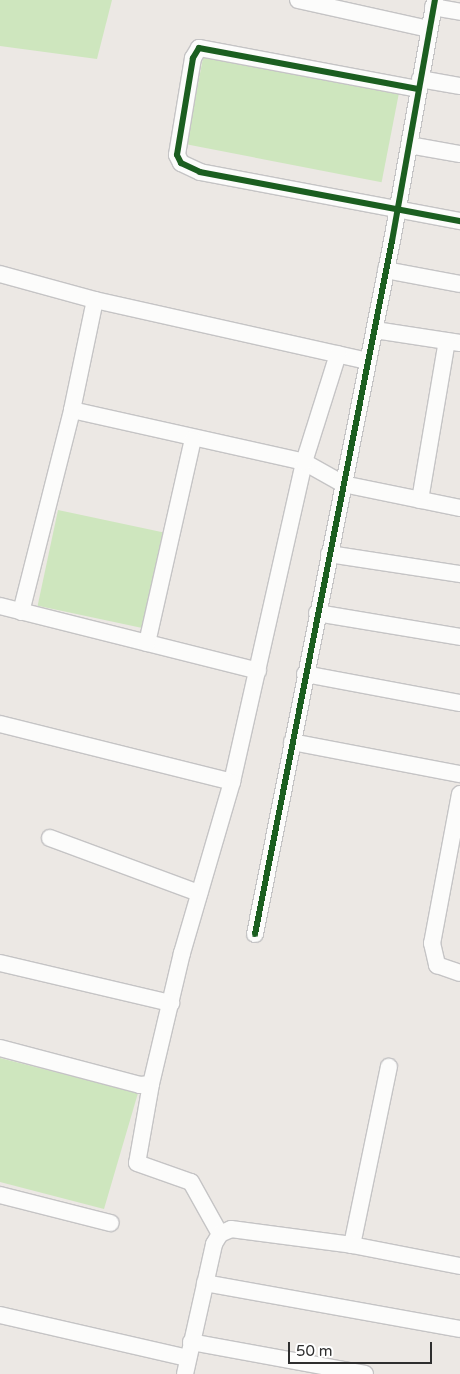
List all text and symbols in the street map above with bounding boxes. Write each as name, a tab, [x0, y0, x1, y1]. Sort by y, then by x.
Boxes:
scale bar	[290, 1332, 434, 1364]
text: 50 m	[296, 1342, 333, 1360]

